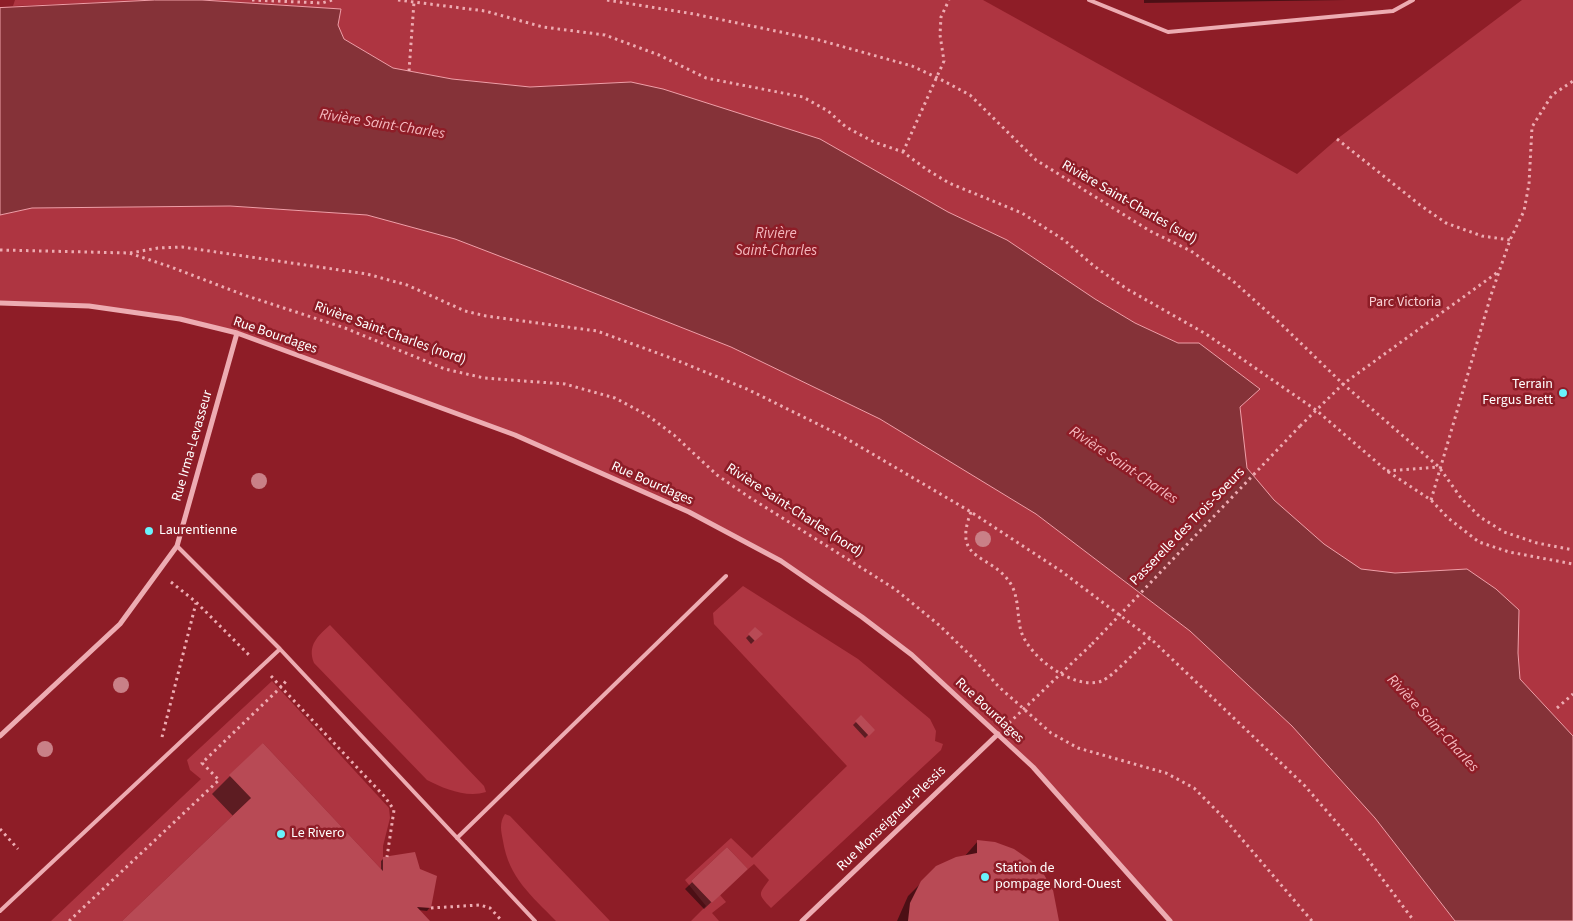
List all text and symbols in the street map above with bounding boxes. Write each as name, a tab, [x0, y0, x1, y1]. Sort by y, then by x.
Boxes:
water label: Rivière Saint-Charles	[318, 106, 446, 144]
street label: Rivière Saint-Charles (sud)	[1058, 157, 1200, 249]
water label: Rivière Saint-Charles	[735, 226, 817, 261]
park label: Parc Victoria	[1369, 295, 1441, 311]
street label: Rivière Saint-Charles (nord)	[312, 299, 468, 369]
street label: Rue Bourdages	[231, 314, 319, 358]
place label: Terrain Fergus Brett	[1482, 377, 1553, 410]
marker: Terrain Fergus Brett	[1557, 387, 1569, 399]
street label: Rue Irma-Levasseur	[169, 388, 217, 504]
water label: Rivière Saint-Charles	[1065, 423, 1181, 509]
street label: Rue Bourdages	[608, 458, 696, 510]
street label: Rivière Saint-Charles (nord)	[722, 460, 866, 562]
street label: Passerelle des Trois-Soeurs	[1127, 464, 1249, 590]
place label: Laurentienne	[159, 523, 237, 539]
marker: Laurentienne	[143, 525, 155, 537]
water label: Rivière Saint-Charles	[1382, 672, 1482, 776]
street label: Rue Bourdages	[951, 675, 1027, 747]
street label: Rue Monseigneur-Plessis	[834, 763, 950, 875]
place label: Le Rivero	[291, 826, 345, 842]
marker: Le Rivero	[275, 828, 287, 840]
place label: Station de pompage Nord-Ouest	[995, 861, 1121, 894]
marker: Station de pompage Nord-Ouest	[979, 871, 991, 883]

